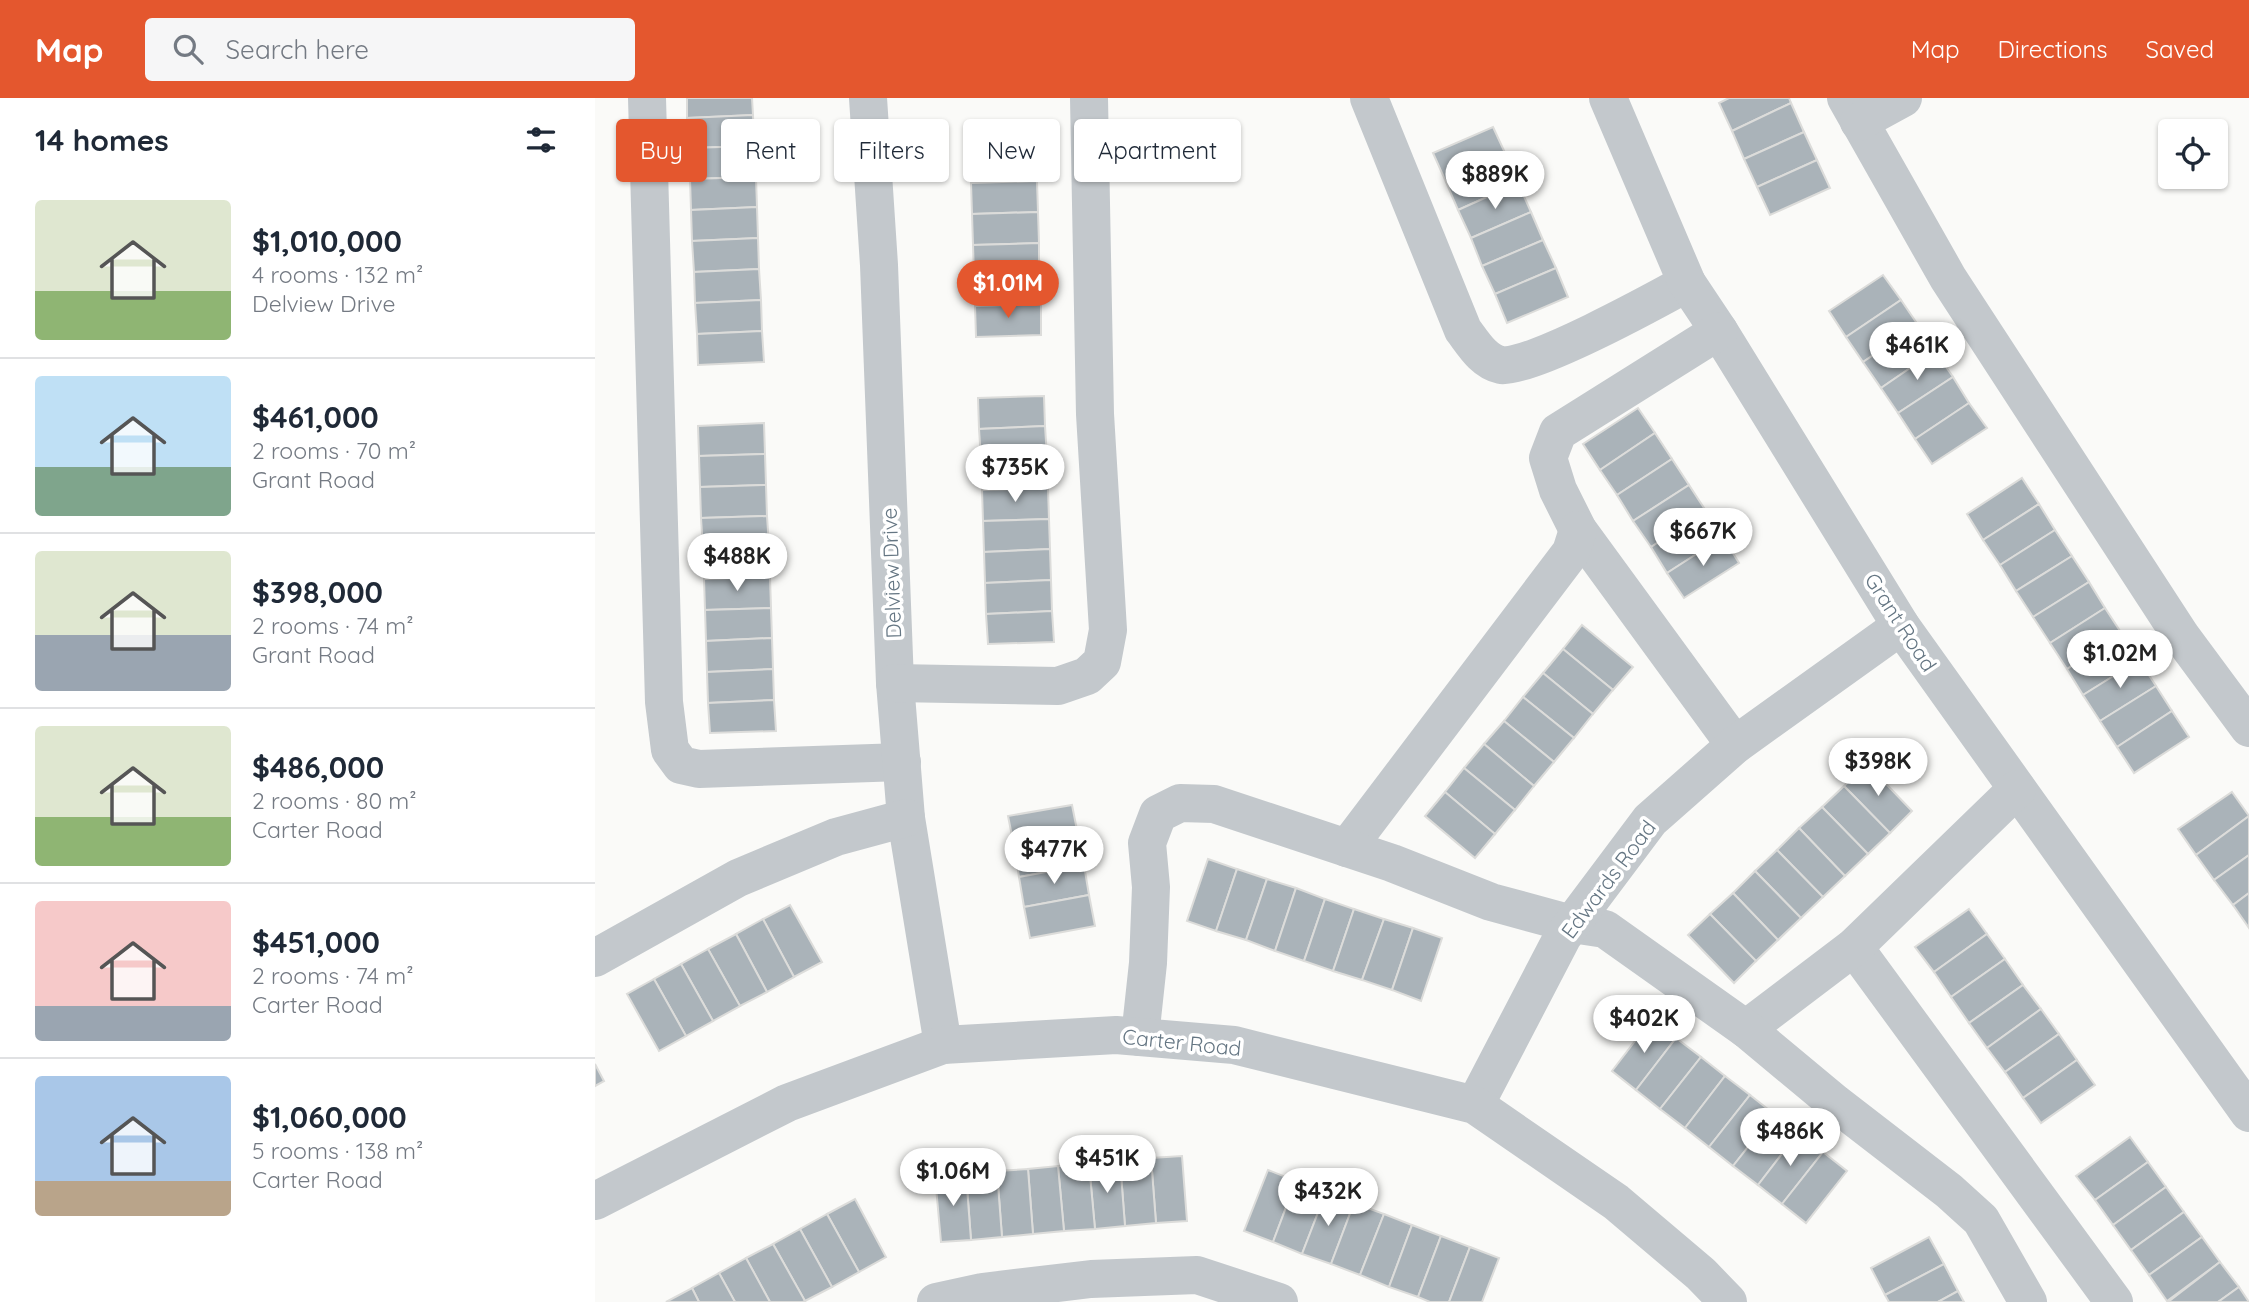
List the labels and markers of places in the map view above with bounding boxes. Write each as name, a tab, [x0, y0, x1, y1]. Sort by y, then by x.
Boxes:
pin: $889K	[1446, 152, 1544, 211]
pin: $1.01M	[951, 260, 1065, 320]
pin: $461K	[1868, 322, 1966, 382]
pin: $735K	[966, 444, 1064, 504]
pin: $667K	[1654, 508, 1752, 568]
pin: $488K	[688, 533, 786, 593]
pin: $1.02M	[2063, 630, 2177, 690]
pin: $398K	[1829, 738, 1927, 798]
pin: $477K	[1005, 826, 1103, 886]
pin: $402K	[1595, 996, 1693, 1055]
pin: $486K	[1741, 1108, 1839, 1168]
pin: $451K	[1058, 1136, 1156, 1195]
pin: $1.06M	[896, 1148, 1010, 1208]
pin: $432K	[1279, 1168, 1377, 1228]

